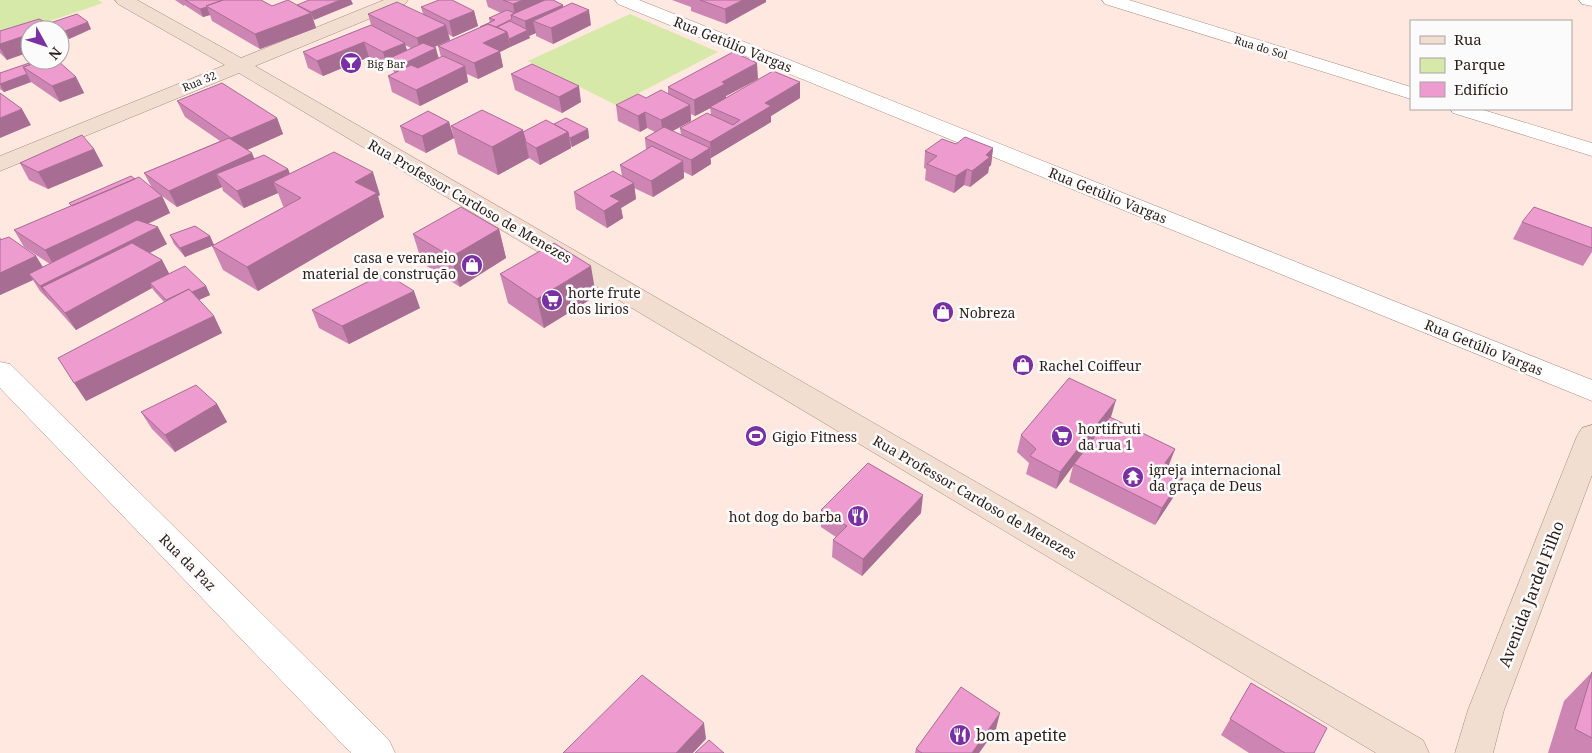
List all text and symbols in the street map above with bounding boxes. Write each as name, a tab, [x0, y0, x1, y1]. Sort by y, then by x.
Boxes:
street label: Rua Getúlio Vargas	[671, 12, 795, 76]
north arrow	[20, 20, 70, 70]
legend	[1410, 20, 1572, 110]
text: Rua	[1454, 29, 1482, 49]
street label: Rua do Sol	[1233, 32, 1290, 62]
text: N	[45, 43, 66, 64]
bar icon: Big Bar	[339, 51, 363, 75]
text: Parque	[1454, 54, 1505, 74]
place label: Big Bar	[367, 56, 406, 71]
street label: Rua 32	[180, 67, 218, 95]
text: Edifício	[1454, 79, 1509, 99]
street label: Rua Professor Cardoso de Menezes	[365, 135, 575, 267]
street label: Rua Getúlio Vargas	[1046, 163, 1170, 227]
place label: casa e veraneio material de construção	[302, 248, 456, 283]
shop icon: casa e veraneio material de construção	[460, 253, 484, 277]
place label: horte frute dos lirios	[568, 283, 641, 318]
supermarket icon: horte frute dos lirios	[540, 288, 564, 312]
shop icon: Nobreza	[931, 300, 955, 324]
place label: Nobreza	[959, 303, 1016, 322]
street label: Rua Getúlio Vargas	[1422, 315, 1546, 379]
shop icon: Rachel Coiffeur	[1011, 353, 1035, 377]
place label: Rachel Coiffeur	[1039, 356, 1142, 375]
place label: hortifruti da rua 1	[1078, 419, 1142, 454]
sports icon: Gigio Fitness	[744, 424, 768, 448]
supermarket icon: hortifruti da rua 1	[1050, 424, 1074, 448]
place label: Gigio Fitness	[772, 427, 857, 446]
street label: Rua Professor Cardoso de Menezes	[870, 431, 1080, 563]
place label: igreja internacional da graça de Deus	[1149, 460, 1282, 495]
temple icon: igreja internacional da graça de Deus	[1121, 465, 1145, 489]
restaurant icon: hot dog do barba	[846, 504, 870, 528]
place label: hot dog do barba	[729, 507, 842, 526]
street label: Avenida Jardel Filho	[1493, 518, 1569, 670]
street label: Rua da Paz	[155, 529, 221, 595]
restaurant icon: bom apetite	[948, 723, 972, 747]
place label: bom apetite	[976, 724, 1067, 746]

